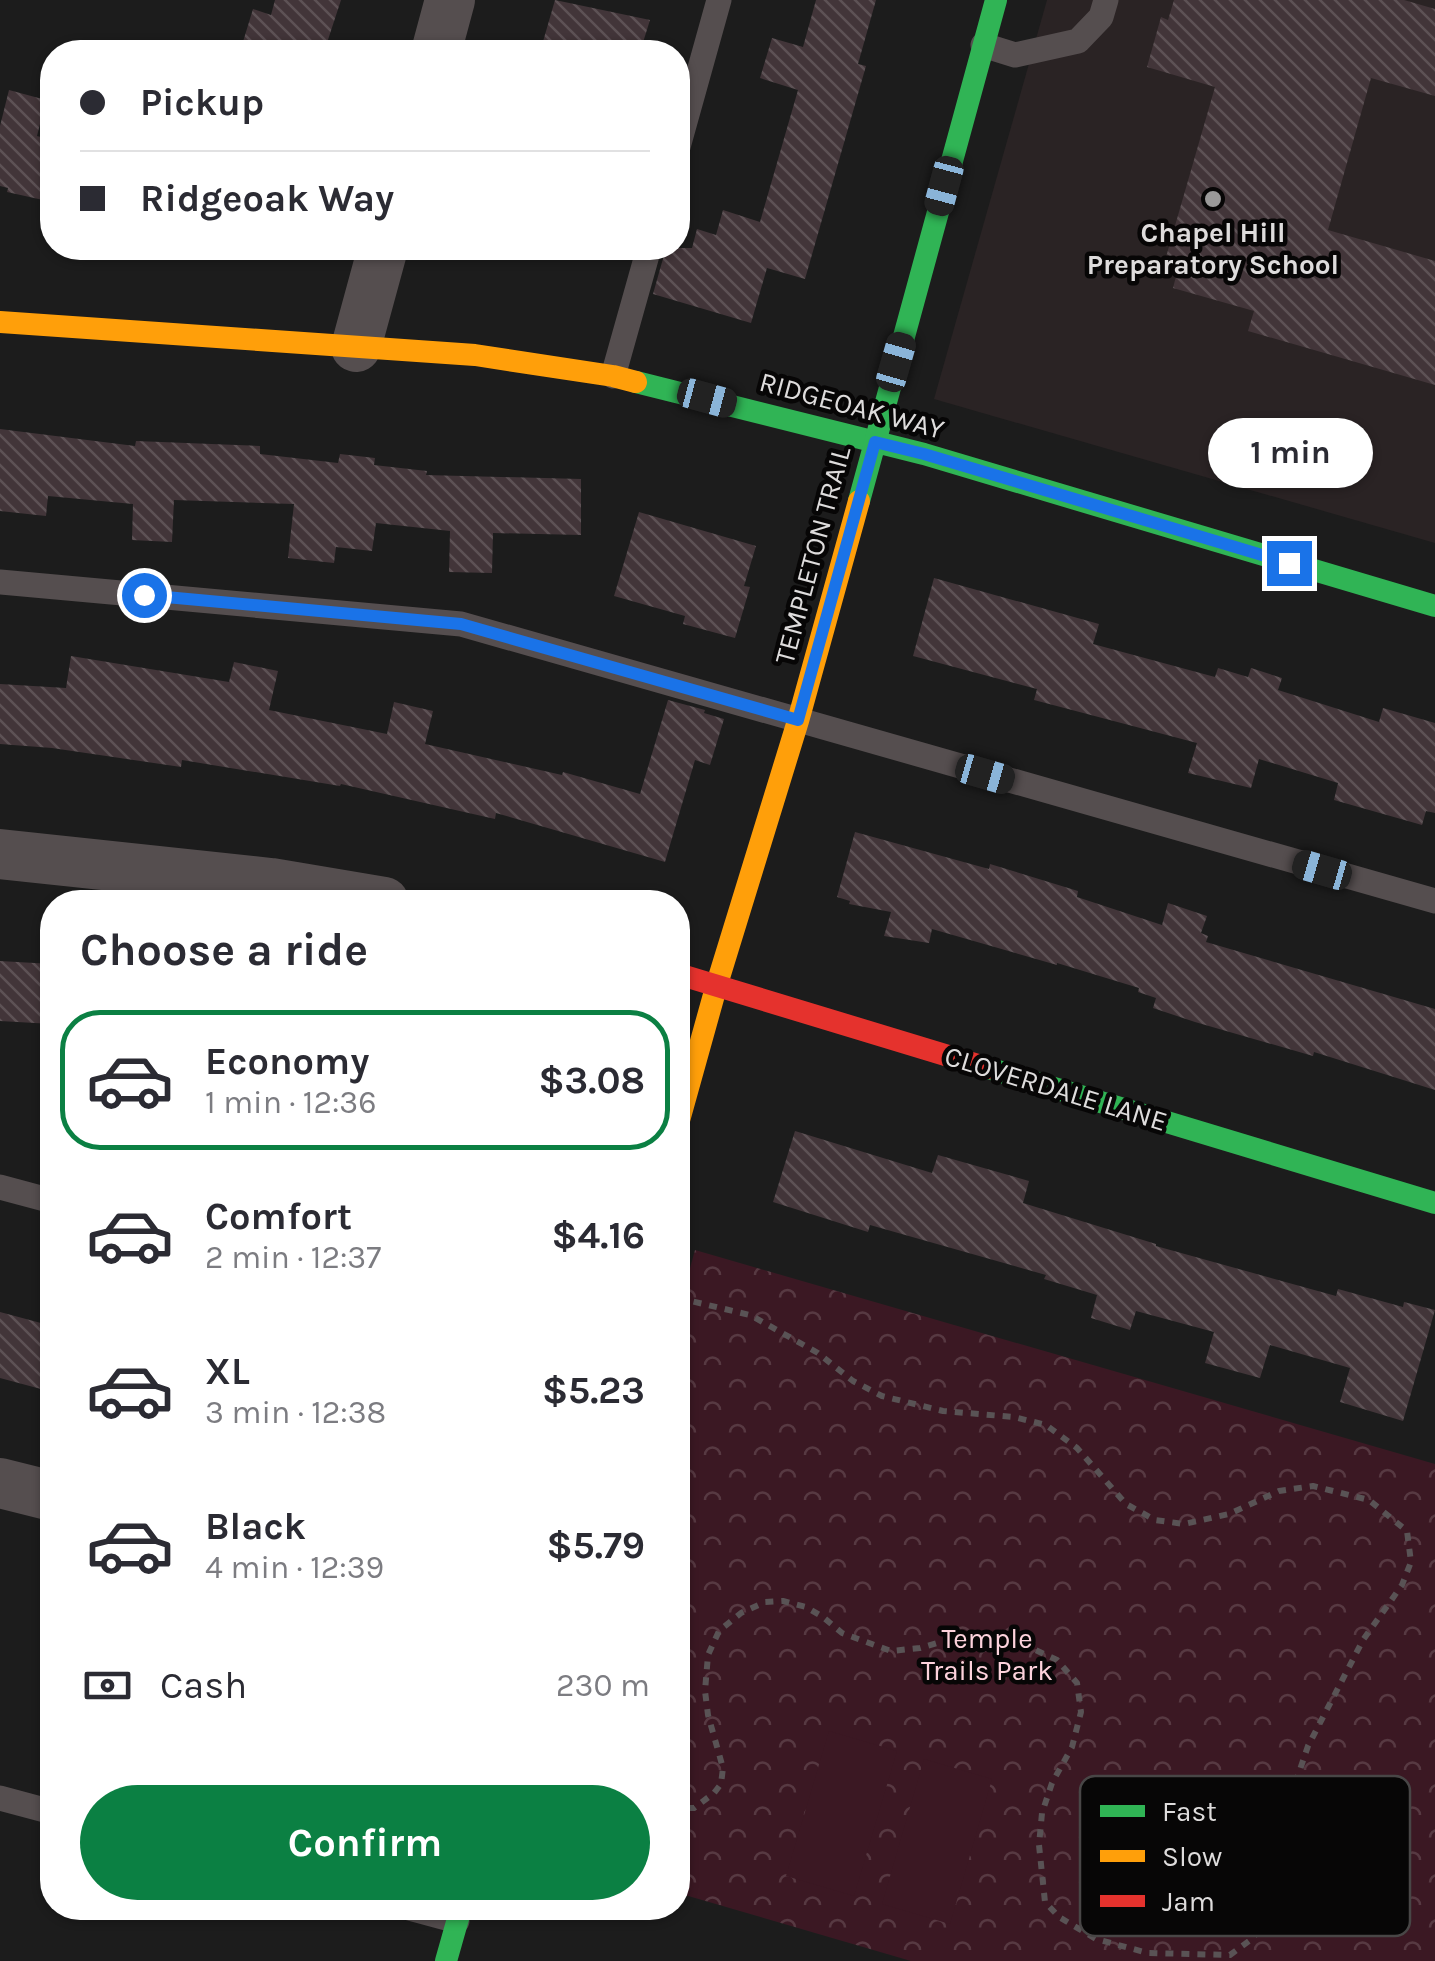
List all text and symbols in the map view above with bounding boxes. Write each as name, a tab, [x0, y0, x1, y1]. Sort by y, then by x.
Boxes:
text: Pickup	[140, 80, 264, 125]
car	[922, 153, 966, 219]
text: Ridgeoak Way	[140, 176, 394, 221]
marker: Chapel Hill Preparatory School	[1202, 188, 1224, 210]
place label: Chapel Hill Preparatory School	[1087, 216, 1339, 281]
car	[873, 329, 919, 395]
street label: RIDGEOAK WAY	[756, 365, 948, 446]
car	[674, 376, 740, 420]
callout: 1 min	[1206, 418, 1372, 488]
text: 1 min	[1250, 434, 1331, 471]
street label: TEMPLETON TRAIL	[768, 443, 857, 668]
route end	[1267, 541, 1312, 586]
route start	[122, 573, 167, 618]
car	[952, 751, 1018, 797]
car	[1289, 847, 1355, 893]
text: Choose a ride	[80, 924, 368, 976]
icon: car	[85, 1035, 175, 1125]
text: Economy	[205, 1039, 369, 1084]
street label: CLOVERDALE LANE	[941, 1039, 1171, 1138]
text: $3.08	[538, 1058, 645, 1103]
text: 1 min · 12:36	[205, 1084, 377, 1121]
icon: car	[85, 1190, 175, 1280]
text: Comfort	[205, 1194, 352, 1239]
text: $4.16	[551, 1213, 645, 1258]
text: 2 min · 12:37	[205, 1239, 381, 1276]
icon: car	[85, 1345, 175, 1435]
text: XL	[205, 1349, 250, 1394]
text: $5.23	[542, 1368, 645, 1413]
text: 3 min · 12:38	[205, 1394, 386, 1431]
icon: car	[85, 1500, 175, 1590]
text: Black	[205, 1504, 306, 1549]
text: $5.79	[546, 1523, 645, 1568]
text: 4 min · 12:39	[205, 1549, 384, 1586]
park label: Temple Trails Park	[921, 1622, 1053, 1687]
icon: cash	[80, 1658, 135, 1713]
text: Cash	[160, 1663, 247, 1708]
text: 230 m	[556, 1667, 650, 1704]
legend	[1080, 1776, 1410, 1936]
button: Confirm	[80, 1785, 650, 1900]
text: Fast	[1162, 1795, 1217, 1828]
text: Slow	[1162, 1840, 1222, 1873]
text: Jam	[1162, 1885, 1215, 1918]

